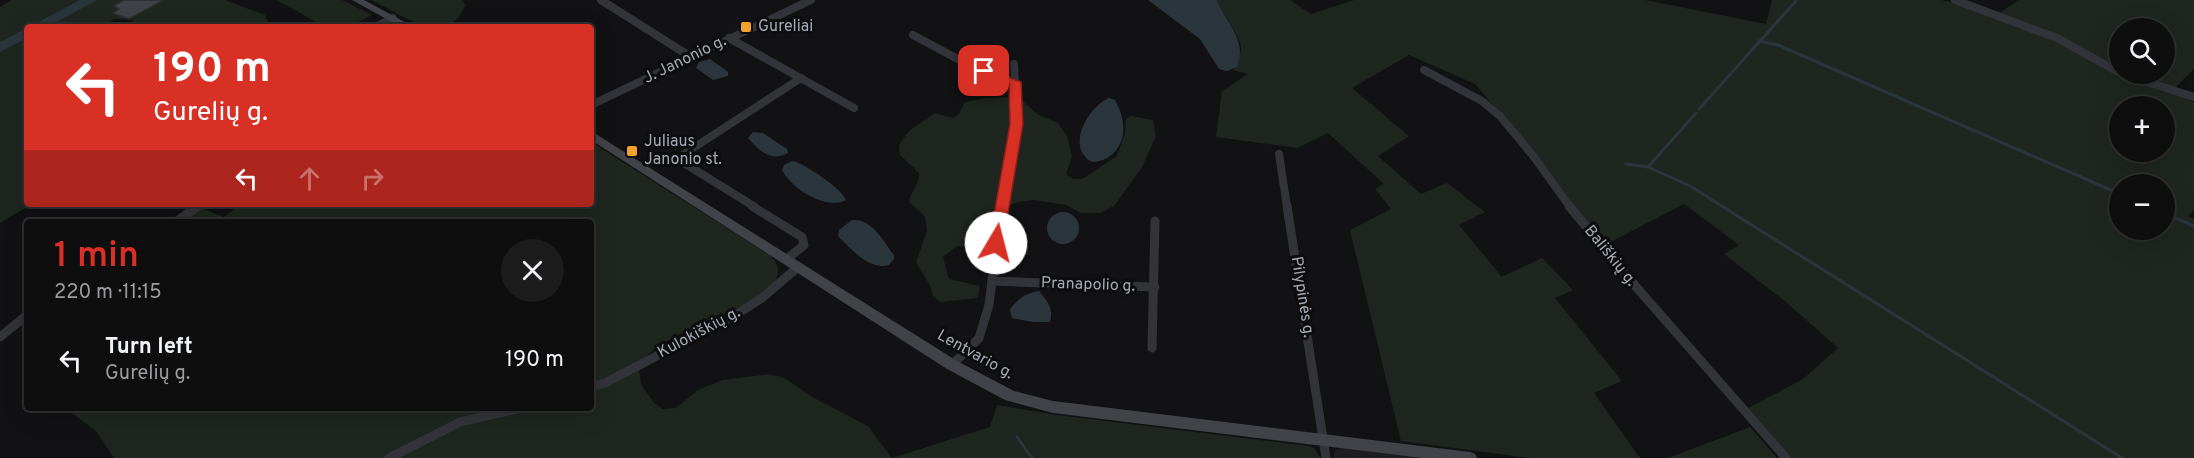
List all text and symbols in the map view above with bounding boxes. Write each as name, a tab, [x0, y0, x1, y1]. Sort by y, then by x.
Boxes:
place label: Gureliai	[758, 17, 813, 37]
map controls	[2109, 18, 2175, 240]
button: search	[2109, 18, 2175, 84]
marker: Gureliai	[739, 20, 753, 34]
street label: J. Janonio g.	[640, 31, 730, 89]
text: 190 m	[153, 44, 271, 97]
pin	[958, 45, 1009, 96]
icon: left	[54, 48, 132, 126]
icon: arrive	[967, 54, 1000, 87]
text: Gurelių g.	[153, 96, 268, 130]
button: +	[2109, 96, 2175, 162]
place label: Juliaus Janonio st.	[644, 132, 722, 170]
marker: Juliaus Janonio st.	[625, 144, 639, 158]
icon: left	[230, 162, 263, 195]
icon: ahead	[293, 162, 326, 195]
icon: right	[356, 162, 389, 195]
button: −	[2109, 174, 2175, 240]
position arrow	[964, 211, 1028, 275]
street label: Bališkių g.	[1579, 221, 1641, 291]
text: 1 min	[54, 234, 139, 280]
button: close	[501, 239, 564, 302]
street label: Pilypinės g.	[1286, 255, 1318, 339]
street label: Pranapolio g.	[1041, 273, 1135, 297]
text: 220 m · 11:15	[54, 280, 162, 306]
street label: Kulokiškių g.	[654, 303, 744, 363]
street label: Lentvario g.	[933, 326, 1017, 384]
text: Turn left	[105, 334, 193, 361]
icon: left	[54, 344, 87, 377]
text: 190 m	[505, 347, 564, 374]
text: Gurelių g.	[105, 361, 190, 387]

